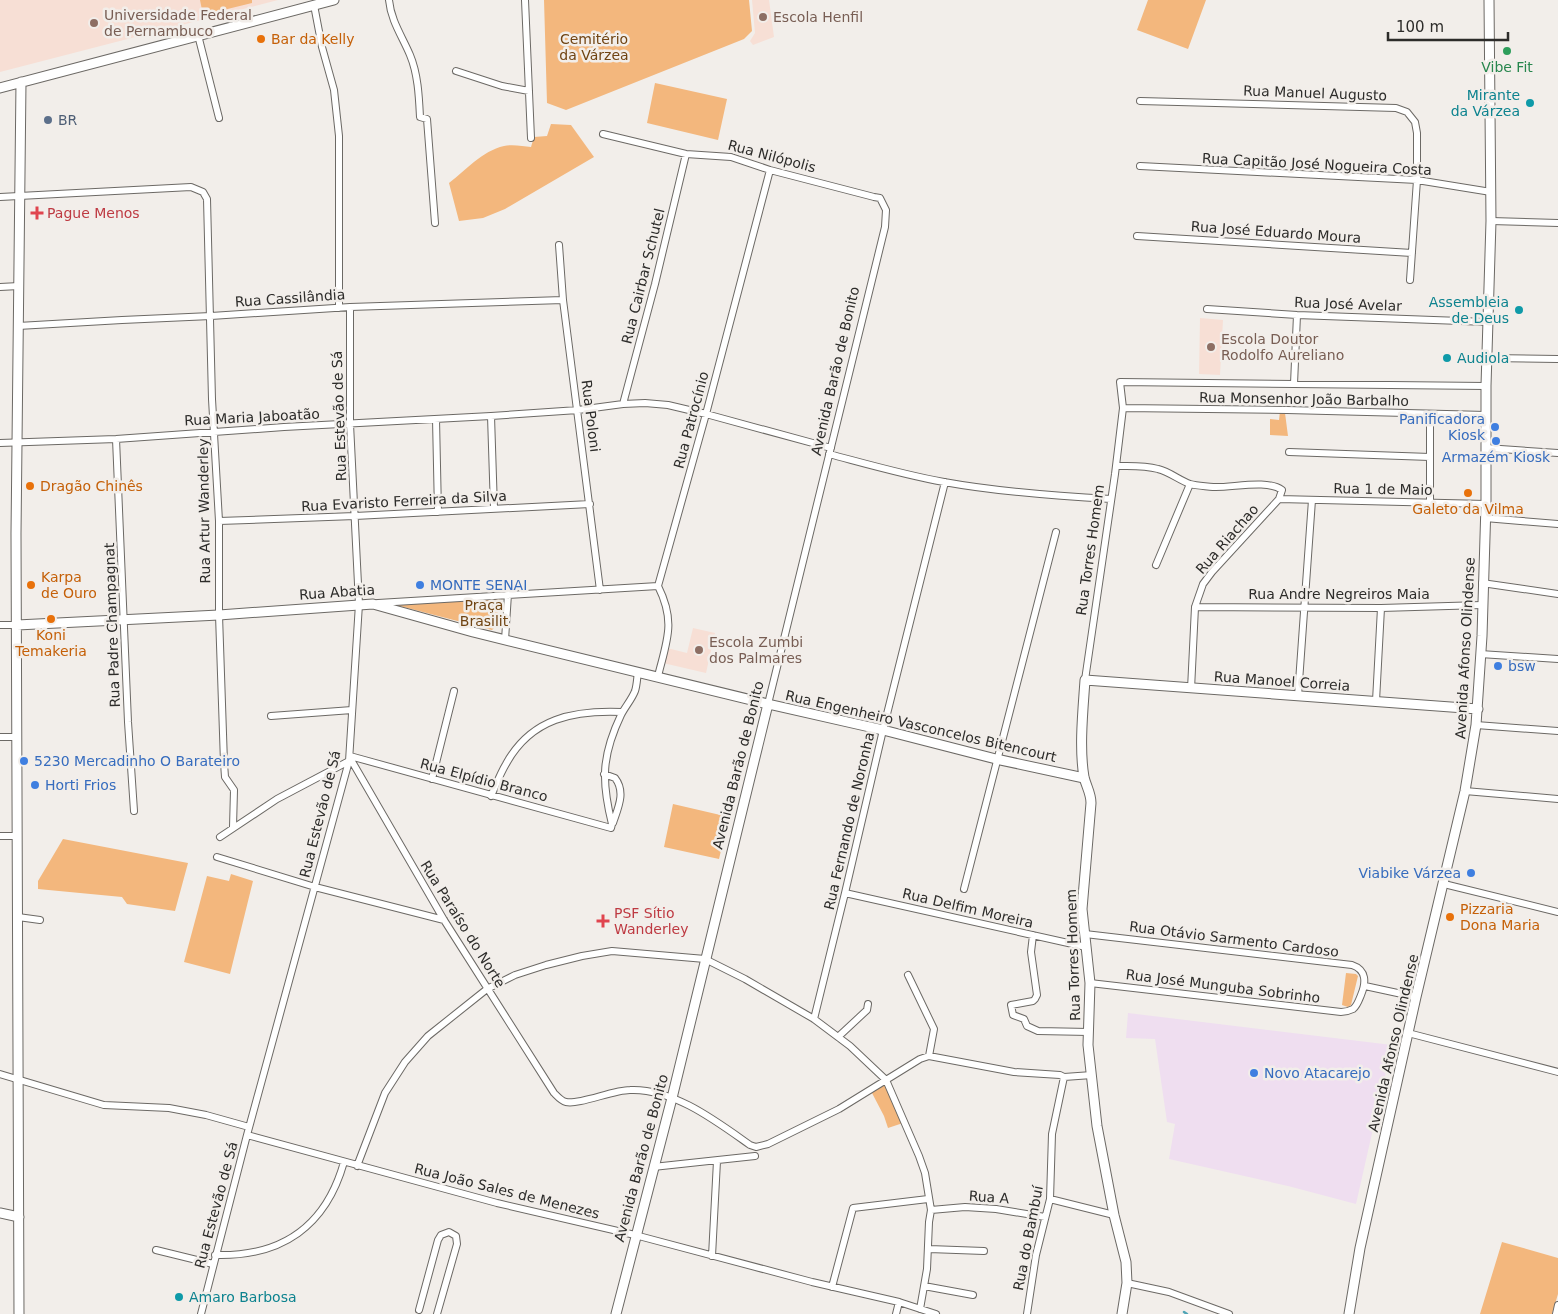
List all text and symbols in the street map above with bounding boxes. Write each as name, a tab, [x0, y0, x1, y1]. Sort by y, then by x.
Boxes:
place label: Universidade Federal de Pernambuco	[104, 7, 252, 39]
place label: Escola Henfil	[773, 9, 863, 25]
scale bar	[1388, 10, 1508, 42]
marker: Escola Henfil	[757, 11, 769, 23]
marker: Universidade Federal de Pernambuco	[88, 17, 100, 29]
text: 100 m	[1396, 18, 1444, 36]
place label: Bar da Kelly	[271, 31, 354, 47]
park label: Cemitério da Várzea	[559, 31, 629, 63]
marker: Bar da Kelly	[255, 33, 267, 45]
marker: Vibe Fit	[1501, 45, 1513, 57]
place label: Vibe Fit	[1481, 59, 1533, 75]
street label: Rua Manuel Augusto	[1243, 82, 1387, 104]
place label: Mirante da Várzea	[1451, 87, 1520, 119]
marker: Mirante da Várzea	[1524, 97, 1536, 109]
place label: BR	[58, 112, 78, 128]
marker: BR	[42, 114, 54, 126]
street label: Rua Nilópolis	[726, 137, 818, 175]
street label: Rua Capitão José Nogueira Costa	[1202, 150, 1432, 178]
place label: Pague Menos	[47, 205, 140, 221]
marker: Pague Menos	[31, 207, 43, 219]
street label: Rua Cairbar Schutel	[618, 207, 668, 345]
street label: Rua José Eduardo Moura	[1190, 218, 1362, 246]
street label: Avenida Barão de Bonito	[808, 285, 862, 457]
street label: Rua Cassilândia	[234, 286, 346, 310]
street label: Rua José Avelar	[1294, 294, 1402, 314]
place label: Assembleia de Deus	[1429, 294, 1509, 326]
marker: Assembleia de Deus	[1513, 304, 1525, 316]
place label: Escola Doutor Rodolfo Aureliano	[1221, 331, 1344, 363]
marker: Escola Doutor Rodolfo Aureliano	[1205, 341, 1217, 353]
street label: Rua Estevão de Sá	[329, 350, 349, 482]
place label: Audiola	[1457, 350, 1509, 366]
marker: Audiola	[1441, 352, 1453, 364]
street label: Rua Patrocínio	[670, 370, 712, 470]
street label: Rua Poloni	[579, 379, 603, 453]
street label: Rua Monsenhor João Barbalho	[1199, 389, 1409, 409]
street label: Rua Maria Jaboatão	[184, 405, 320, 429]
place label: Panificadora Kiosk	[1399, 411, 1486, 443]
marker: Panificadora Kiosk	[1489, 421, 1501, 433]
marker: Armazém Kiosk	[1490, 435, 1502, 447]
street label: Rua Artur Wanderley	[195, 438, 213, 584]
place label: Armazém Kiosk	[1442, 449, 1551, 465]
place label: Dragão Chinês	[40, 478, 143, 494]
marker: Dragão Chinês	[24, 480, 36, 492]
street label: Rua 1 de Maio	[1333, 480, 1433, 498]
street label: Rua Torres Homem	[1073, 484, 1107, 616]
marker: Galeto da Vilma	[1462, 487, 1474, 499]
street label: Rua Evaristo Ferreira da Silva	[301, 488, 507, 514]
street label: Rua Riachao	[1192, 501, 1262, 577]
place label: Galeto da Vilma	[1412, 501, 1524, 517]
street label: Rua Padre Champagnat	[101, 542, 123, 708]
street label: Avenida Afonso Olindense	[1452, 557, 1478, 739]
place label: Karpa de Ouro	[41, 569, 97, 601]
place label: MONTE SENAI	[430, 577, 527, 593]
marker: Karpa de Ouro	[25, 579, 37, 591]
marker: MONTE SENAI	[414, 579, 426, 591]
street label: Rua Abatia	[299, 581, 375, 603]
street label: Rua Andre Negreiros Maia	[1248, 586, 1430, 602]
park label: Praça Brasilit	[460, 597, 509, 629]
marker: Koni Temakeria	[45, 613, 57, 625]
place label: Koni Temakeria	[14, 627, 87, 659]
place label: Escola Zumbi dos Palmares	[709, 634, 803, 666]
marker: Escola Zumbi dos Palmares	[693, 644, 705, 656]
place label: bsw	[1508, 658, 1536, 674]
marker: bsw	[1492, 660, 1504, 672]
street label: Rua Manoel Correia	[1213, 668, 1351, 694]
street label: Avenida Barão de Bonito	[709, 679, 767, 851]
street label: Rua Engenheiro Vasconcelos Bitencourt	[784, 687, 1059, 765]
street label: Rua Fernando de Noronha	[821, 731, 877, 911]
street label: Rua Estevão de Sá	[296, 749, 344, 879]
place label: 5230 Mercadinho O Barateiro	[34, 753, 240, 769]
marker: 5230 Mercadinho O Barateiro	[18, 755, 30, 767]
street label: Rua Elpídio Branco	[418, 755, 550, 805]
place label: Horti Frios	[45, 777, 116, 793]
marker: Horti Frios	[29, 779, 41, 791]
street label: Rua Paraíso do Norte	[417, 858, 509, 990]
place label: Viabike Várzea	[1358, 865, 1461, 881]
marker: Viabike Várzea	[1465, 867, 1477, 879]
street label: Rua Delfim Moreira	[901, 885, 1035, 931]
street label: Rua Torres Homem	[1063, 889, 1083, 1021]
place label: Pizzaria Dona Maria	[1460, 901, 1540, 933]
place label: PSF Sítio Wanderley	[614, 905, 688, 937]
marker: Pizzaria Dona Maria	[1444, 911, 1456, 923]
marker: PSF Sítio Wanderley	[596, 914, 610, 928]
street label: Rua Otávio Sarmento Cardoso	[1128, 918, 1340, 960]
street label: Avenida Afonso Olindense	[1365, 953, 1421, 1133]
street label: Rua José Munguba Sobrinho	[1125, 966, 1321, 1006]
place label: Novo Atacarejo	[1264, 1065, 1371, 1081]
marker: Novo Atacarejo	[1248, 1067, 1260, 1079]
street label: Avenida Barão de Bonito	[611, 1072, 671, 1244]
street label: Rua Estevão de Sá	[191, 1140, 241, 1270]
street label: Rua João Sales de Menezes	[413, 1160, 601, 1222]
street label: Rua do Bambuí	[1010, 1183, 1046, 1292]
street label: Rua A	[968, 1188, 1010, 1206]
place label: Amaro Barbosa	[189, 1289, 297, 1305]
marker: Amaro Barbosa	[173, 1291, 185, 1303]

